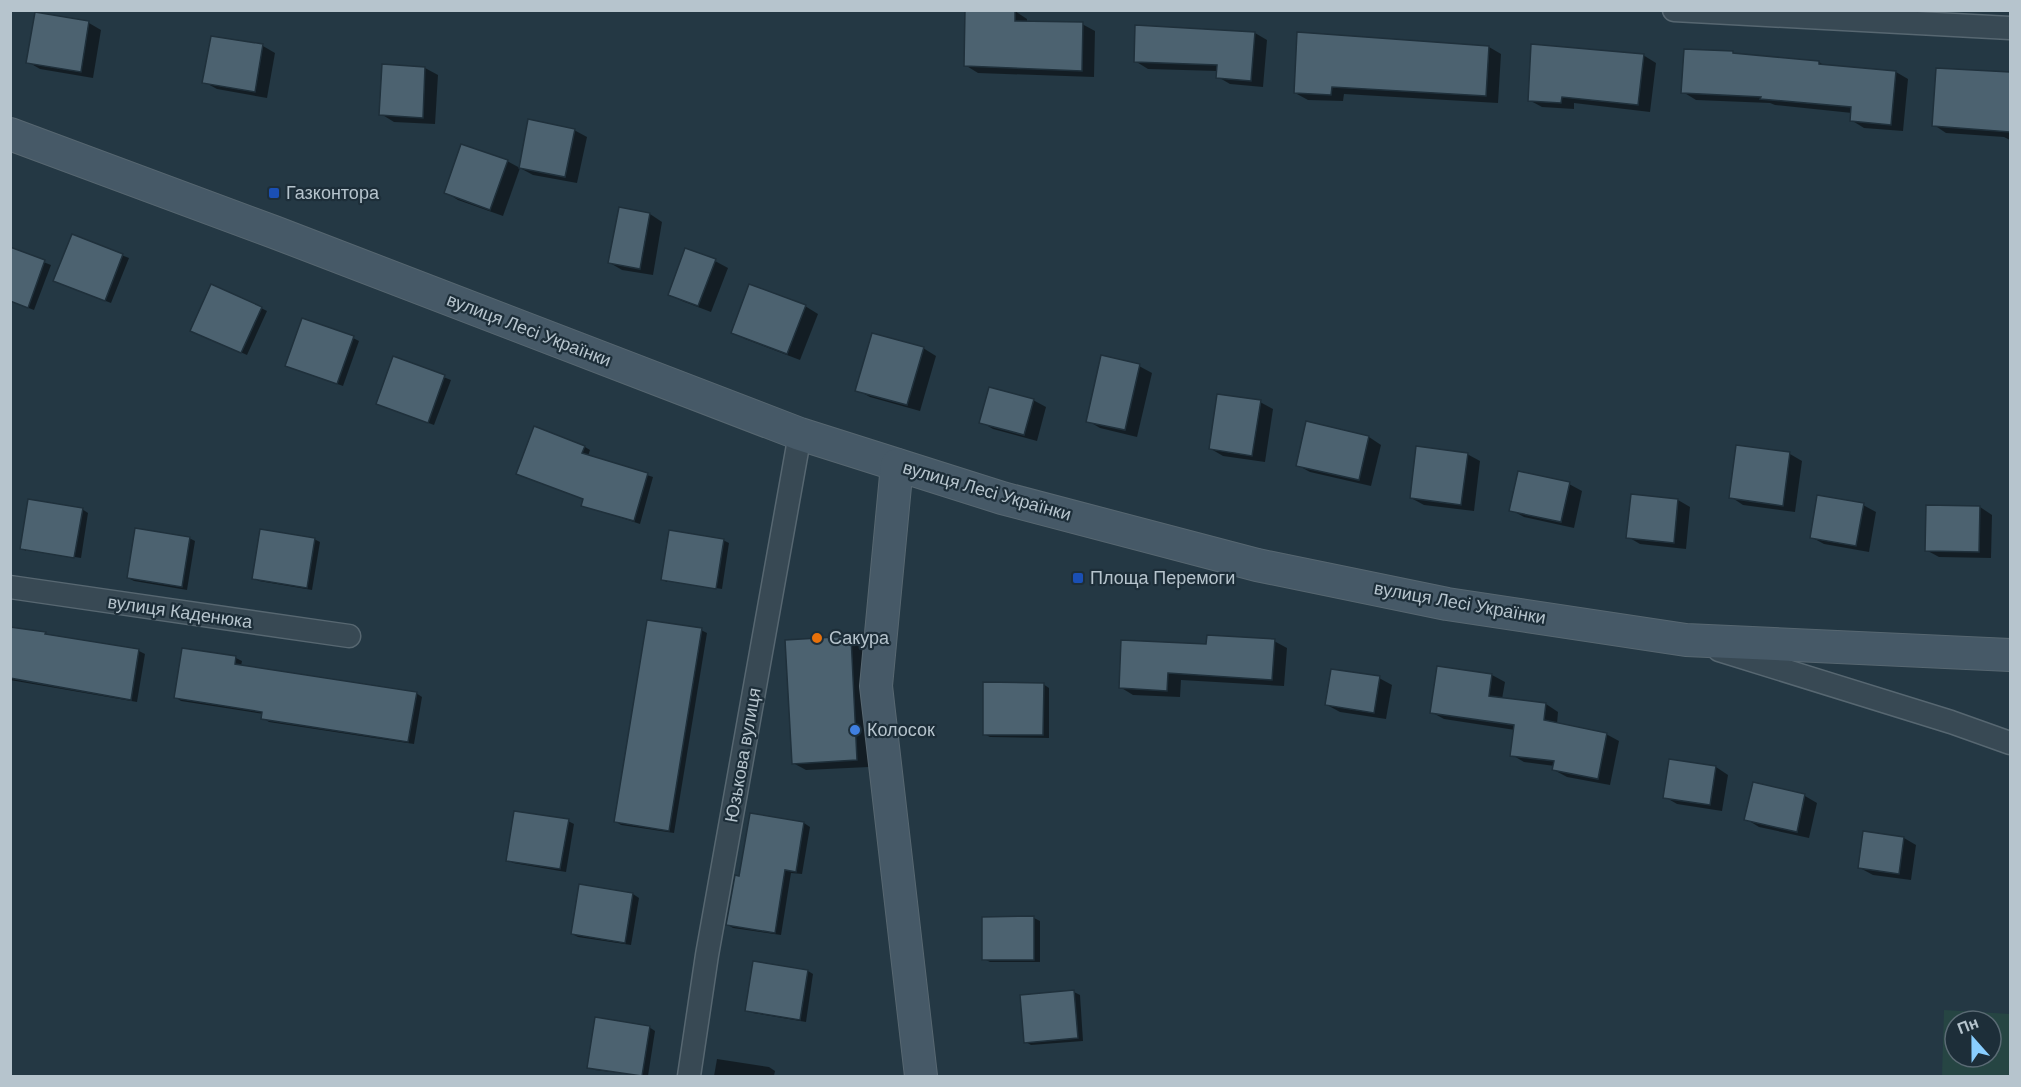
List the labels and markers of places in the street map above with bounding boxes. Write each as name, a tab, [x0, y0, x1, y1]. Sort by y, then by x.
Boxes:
place label: Газконтора	[286, 181, 380, 205]
marker: Газконтора	[267, 186, 281, 200]
place label: Площа Перемоги	[1090, 566, 1235, 590]
marker: Площа Перемоги	[1071, 571, 1085, 585]
place label: Сакура	[829, 626, 890, 650]
marker: Сакура	[810, 631, 824, 645]
place label: Колосок	[867, 718, 935, 742]
marker: Колосок	[848, 723, 862, 737]

